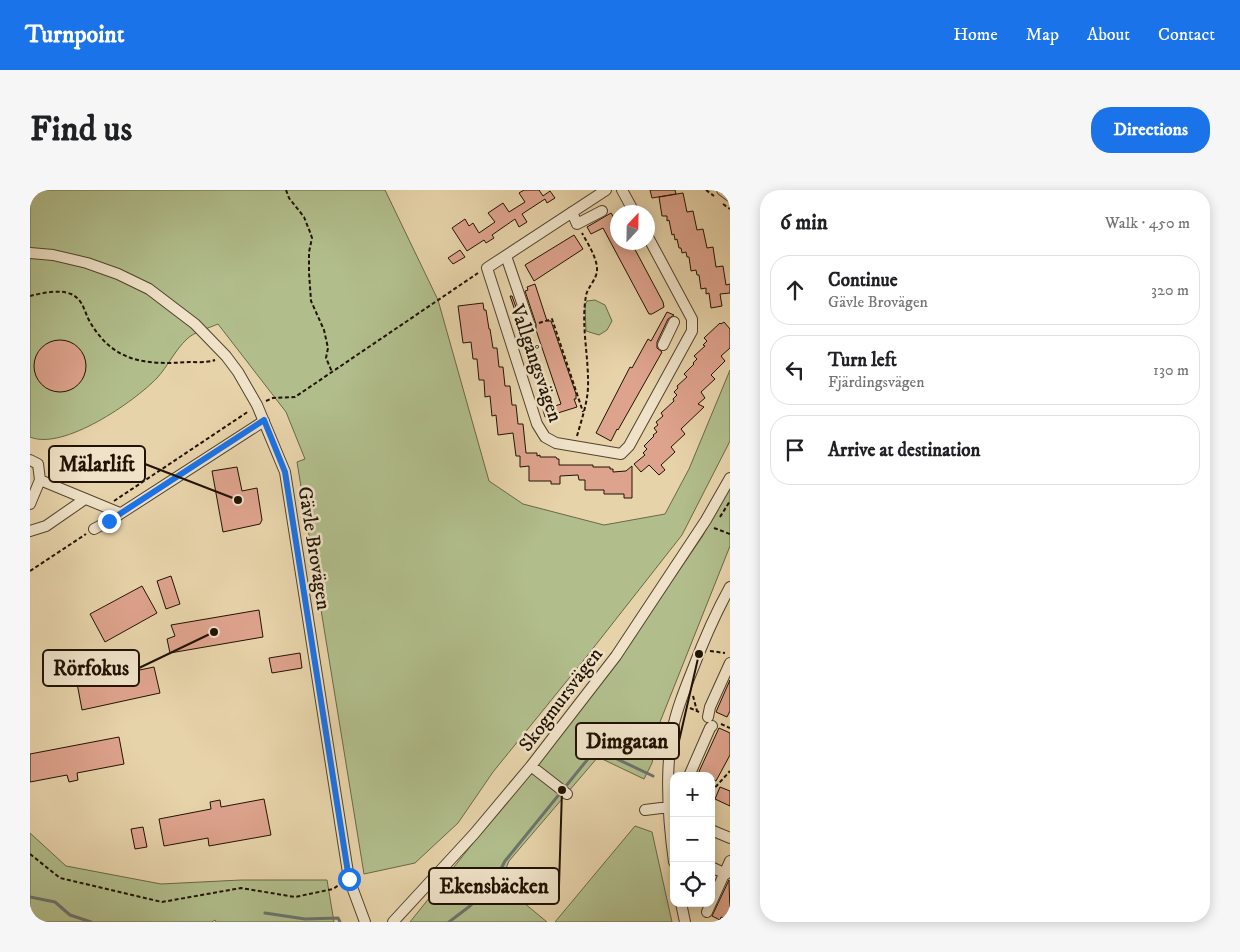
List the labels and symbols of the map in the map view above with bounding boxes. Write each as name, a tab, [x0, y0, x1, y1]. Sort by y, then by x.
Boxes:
north arrow	[610, 205, 655, 250]
street label: Vallgångsvägen	[503, 300, 568, 426]
callout: Mälarlift	[49, 446, 145, 482]
text: Mälarlift	[59, 452, 135, 478]
street label: Gävle Brovägen	[291, 485, 336, 612]
route end	[98, 510, 121, 533]
street label: Skogmursvägen	[514, 642, 609, 757]
callout: Rörfokus	[43, 650, 139, 686]
text: Rörfokus	[53, 656, 129, 682]
callout: Dimgatan	[576, 723, 679, 759]
text: Dimgatan	[586, 729, 669, 755]
route start	[338, 868, 361, 891]
callout: Ekensbäcken	[429, 868, 559, 904]
text: Ekensbäcken	[439, 874, 550, 900]

